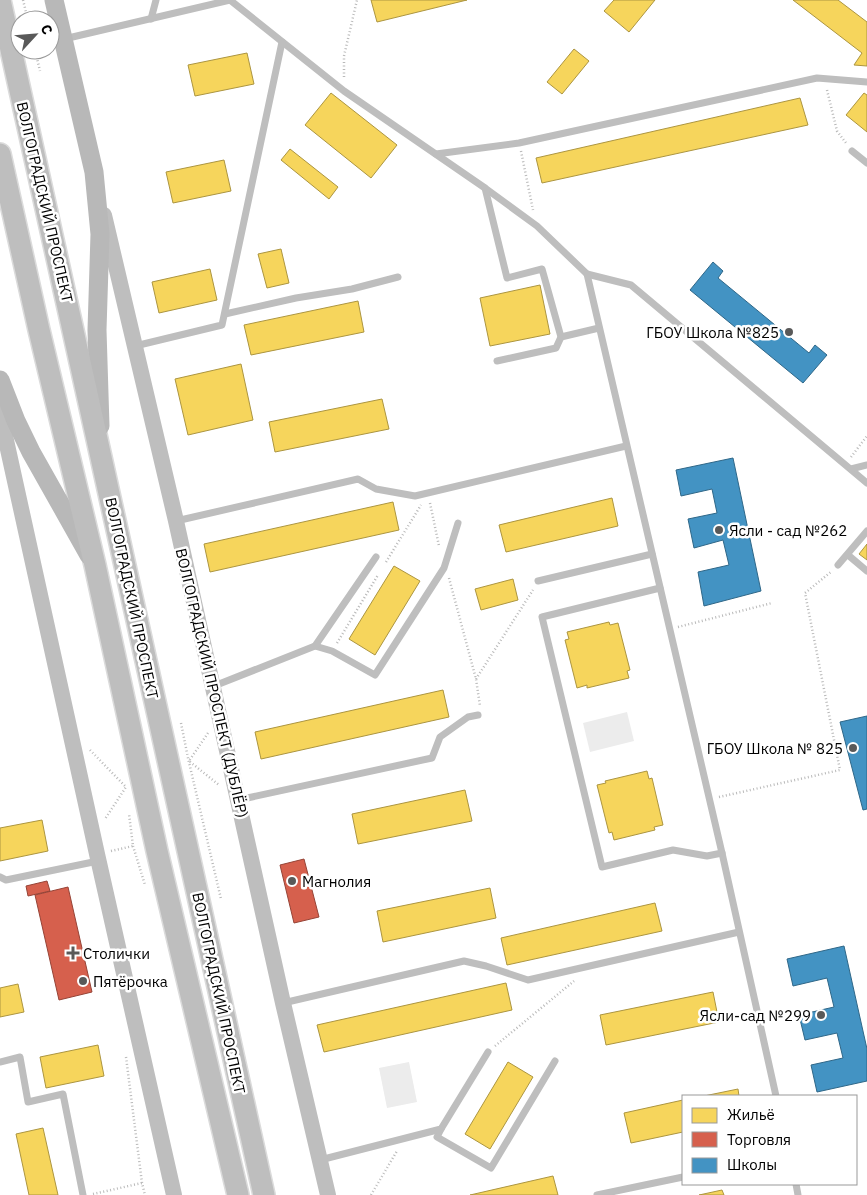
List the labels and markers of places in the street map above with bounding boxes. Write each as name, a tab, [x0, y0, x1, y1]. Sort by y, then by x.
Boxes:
place label: ГБОУ Школа №825	[646, 323, 779, 342]
marker: ГБОУ Школа №825	[783, 326, 795, 338]
place label: Ясли - сад №262	[729, 521, 847, 540]
marker: Ясли - сад №262	[713, 524, 725, 536]
place label: ГБОУ Школа № 825	[707, 739, 843, 758]
marker: ГБОУ Школа № 825	[847, 742, 859, 754]
place label: Магнолия	[302, 872, 371, 891]
marker: Магнолия	[286, 875, 298, 887]
place label: Столички	[83, 944, 150, 963]
marker: Столички	[67, 947, 79, 959]
place label: Пятёрочка	[93, 972, 168, 991]
marker: Пятёрочка	[77, 975, 89, 987]
place label: Ясли-сад №299	[700, 1006, 811, 1025]
marker: Ясли-сад №299	[815, 1009, 827, 1021]

